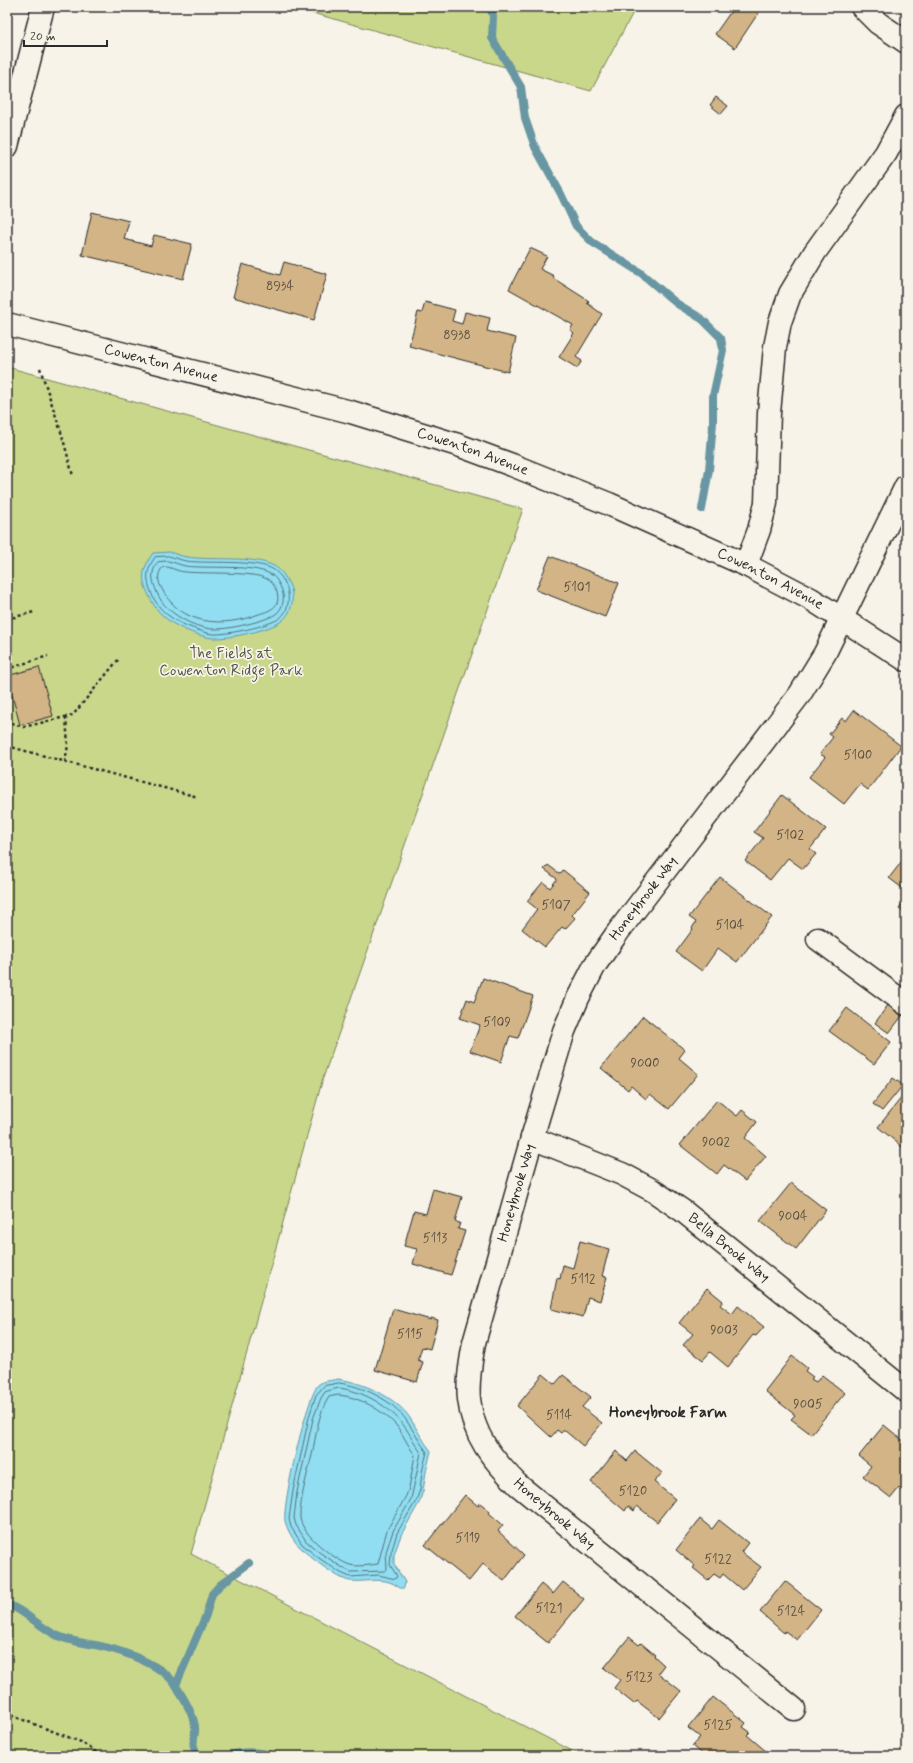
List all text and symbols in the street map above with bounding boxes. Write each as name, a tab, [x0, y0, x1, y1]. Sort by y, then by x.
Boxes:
scale bar	[24, 22, 107, 48]
text: 20 m	[30, 29, 56, 45]
house number: 8934	[266, 278, 294, 295]
house number: 8938	[443, 327, 471, 344]
street label: Cowenton Avenue	[102, 339, 220, 388]
street label: Cowenton Avenue	[414, 423, 532, 481]
street label: Cowenton Avenue	[714, 543, 828, 615]
house number: 5101	[563, 579, 591, 596]
park label: The Fields at Cowenton Ridge Park	[159, 644, 303, 682]
house number: 5100	[844, 747, 872, 764]
house number: 5102	[776, 827, 804, 844]
street label: Honeybrook Way	[605, 852, 682, 945]
house number: 5107	[541, 897, 571, 914]
house number: 5104	[716, 917, 745, 934]
house number: 5109	[483, 1014, 511, 1031]
house number: 9000	[631, 1055, 659, 1072]
house number: 9002	[702, 1134, 731, 1151]
street label: Honeybrook Way	[493, 1141, 540, 1244]
house number: 9004	[778, 1208, 808, 1225]
street label: Bella Brook Way	[683, 1209, 774, 1287]
house number: 5113	[423, 1230, 447, 1247]
house number: 5112	[571, 1271, 596, 1288]
house number: 9003	[710, 1322, 738, 1339]
house number: 5115	[397, 1326, 423, 1343]
house number: 9005	[793, 1396, 823, 1413]
district label: Honeybrook Farm	[609, 1402, 727, 1423]
house number: 5114	[546, 1407, 572, 1424]
street label: Honeybrook Way	[509, 1474, 599, 1554]
house number: 5120	[619, 1483, 647, 1500]
house number: 5119	[456, 1530, 480, 1547]
house number: 5122	[704, 1551, 732, 1568]
house number: 5121	[536, 1600, 562, 1617]
house number: 5124	[777, 1603, 806, 1620]
house number: 5123	[625, 1669, 653, 1686]
house number: 5125	[704, 1717, 733, 1734]

